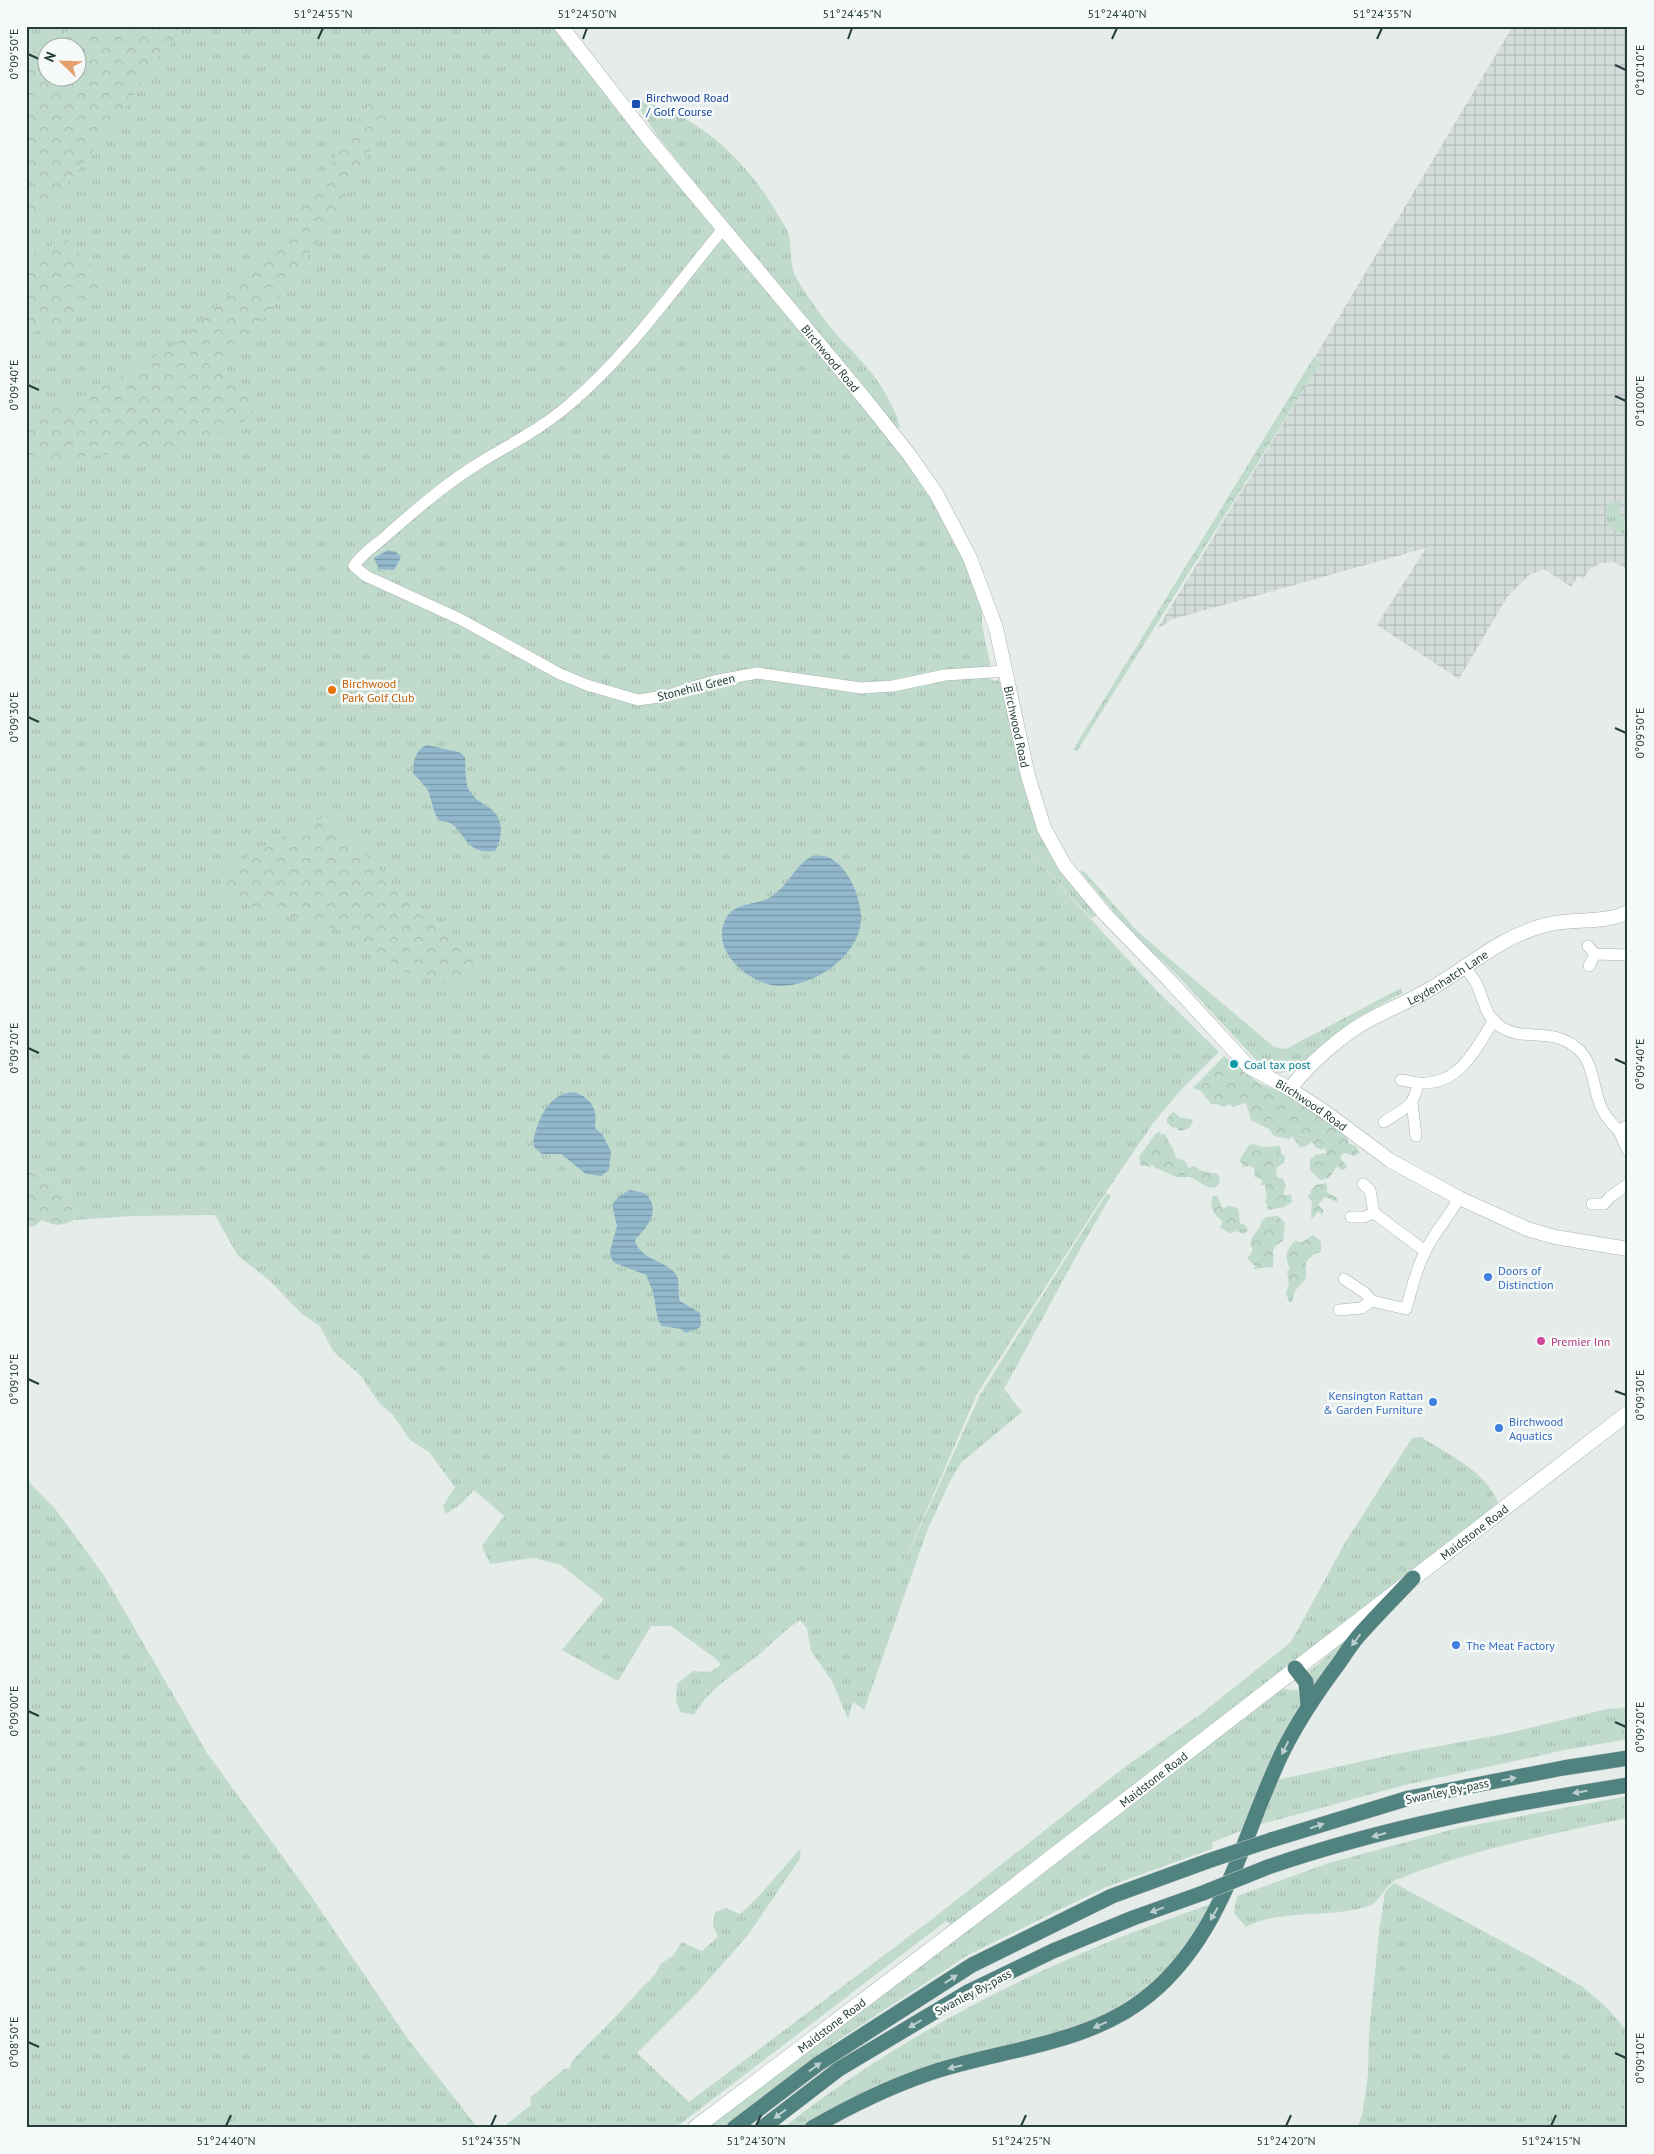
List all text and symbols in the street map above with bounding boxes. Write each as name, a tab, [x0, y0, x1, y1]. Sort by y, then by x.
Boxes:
text: 51°24'55"N	[293, 6, 353, 21]
text: 51°24'50"N	[557, 6, 617, 21]
text: 51°24'45"N	[822, 6, 882, 21]
text: 51°24'40"N	[1087, 6, 1147, 21]
text: 51°24'35"N	[1352, 6, 1412, 21]
text: 0°09'50"E	[6, 29, 21, 79]
north arrow	[38, 38, 88, 88]
text: 0°10'10"E	[1632, 45, 1647, 95]
text: N	[40, 49, 60, 65]
place label: Birchwood Road / Golf Course	[645, 90, 729, 119]
marker: Birchwood Road / Golf Course	[630, 98, 642, 110]
street label: Birchwood Road	[799, 321, 863, 395]
text: 0°09'40"E	[6, 360, 21, 410]
text: 0°10'00"E	[1632, 376, 1647, 426]
street label: Stonehill Green	[656, 670, 736, 704]
place label: Birchwood Park Golf Club	[342, 676, 415, 705]
marker: Birchwood Park Golf Club	[326, 684, 338, 696]
street label: Birchwood Road	[1001, 684, 1033, 769]
text: 0°09'30"E	[6, 692, 21, 742]
text: 0°09'50"E	[1632, 708, 1647, 758]
street label: Leydenhatch Lane	[1405, 946, 1491, 1008]
text: 0°09'20"E	[6, 1023, 21, 1073]
text: 0°09'40"E	[1632, 1039, 1647, 1089]
place label: Coal tax post	[1244, 1057, 1311, 1072]
marker: Coal tax post	[1228, 1058, 1240, 1070]
street label: Birchwood Road	[1273, 1075, 1350, 1134]
place label: Doors of Distinction	[1498, 1263, 1554, 1292]
marker: Doors of Distinction	[1482, 1271, 1494, 1283]
place label: Premier Inn	[1551, 1334, 1610, 1349]
marker: Premier Inn	[1535, 1335, 1547, 1347]
text: 0°09'10"E	[6, 1354, 21, 1404]
text: 0°09'30"E	[1632, 1370, 1647, 1420]
place label: Kensington Rattan & Garden Furniture	[1323, 1388, 1423, 1417]
marker: Kensington Rattan & Garden Furniture	[1427, 1396, 1439, 1408]
place label: Birchwood Aquatics	[1509, 1414, 1563, 1443]
marker: Birchwood Aquatics	[1493, 1422, 1505, 1434]
street label: Maidstone Road	[1437, 1501, 1511, 1563]
one-way arrow	[1351, 1633, 1361, 1647]
place label: The Meat Factory	[1466, 1638, 1555, 1653]
marker: The Meat Factory	[1450, 1639, 1462, 1651]
text: 0°09'00"E	[6, 1686, 21, 1736]
text: 0°09'20"E	[1632, 1702, 1647, 1752]
one-way arrow	[1281, 1741, 1289, 1756]
street label: Maidstone Road	[1116, 1748, 1190, 1810]
one-way arrow	[1501, 1774, 1517, 1782]
street label: Swanley By-pass	[1404, 1775, 1490, 1807]
one-way arrow	[1571, 1789, 1587, 1797]
one-way arrow	[1310, 1822, 1325, 1830]
one-way arrow	[1372, 1832, 1387, 1840]
one-way arrow	[1149, 1907, 1164, 1914]
one-way arrow	[1210, 1907, 1219, 1920]
street label: Swanley By-pass	[932, 1965, 1014, 2019]
one-way arrow	[945, 1974, 958, 1983]
street label: Maidstone Road	[794, 1994, 868, 2055]
text: 0°08'50"E	[6, 2017, 21, 2067]
one-way arrow	[909, 2019, 922, 2028]
one-way arrow	[1093, 2021, 1107, 2029]
text: 0°09'10"E	[1632, 2033, 1647, 2083]
one-way arrow	[808, 2062, 822, 2072]
one-way arrow	[947, 2063, 962, 2071]
one-way arrow	[774, 2109, 787, 2119]
text: 51°24'40"N	[196, 2133, 256, 2148]
text: 51°24'35"N	[461, 2133, 521, 2148]
text: 51°24'30"N	[726, 2133, 786, 2148]
text: 51°24'25"N	[991, 2133, 1051, 2148]
text: 51°24'20"N	[1256, 2133, 1316, 2148]
text: 51°24'15"N	[1521, 2133, 1581, 2148]

